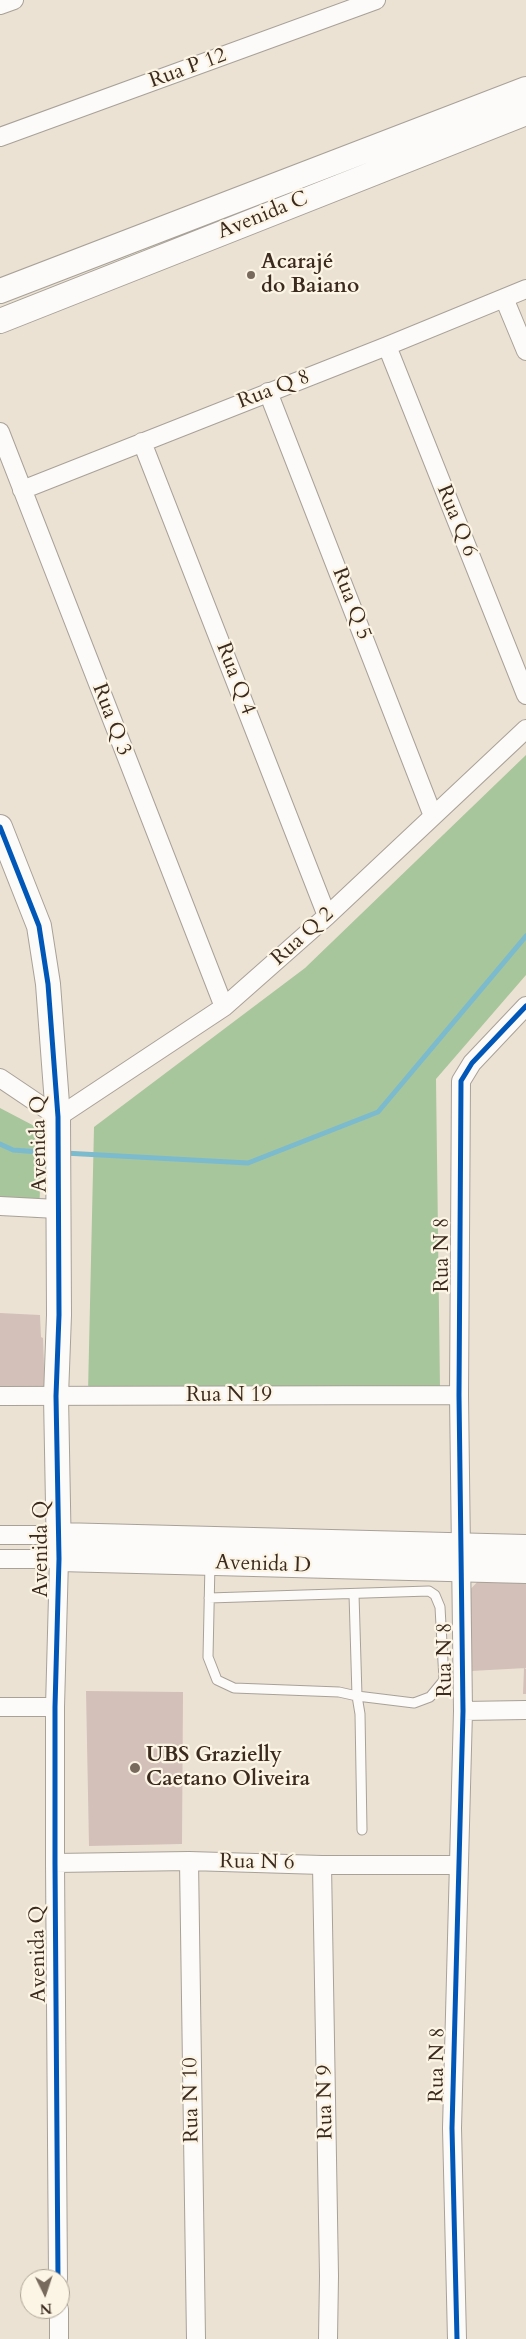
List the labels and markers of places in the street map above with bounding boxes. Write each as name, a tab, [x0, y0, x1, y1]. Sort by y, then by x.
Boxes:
place label: Acarajé do Baiano	[261, 250, 359, 300]
marker: Acarajé do Baiano	[245, 269, 257, 281]
place label: UBS Grazielly Caetano Oliveira	[146, 1743, 310, 1793]
marker: UBS Grazielly Caetano Oliveira	[128, 1761, 142, 1775]

